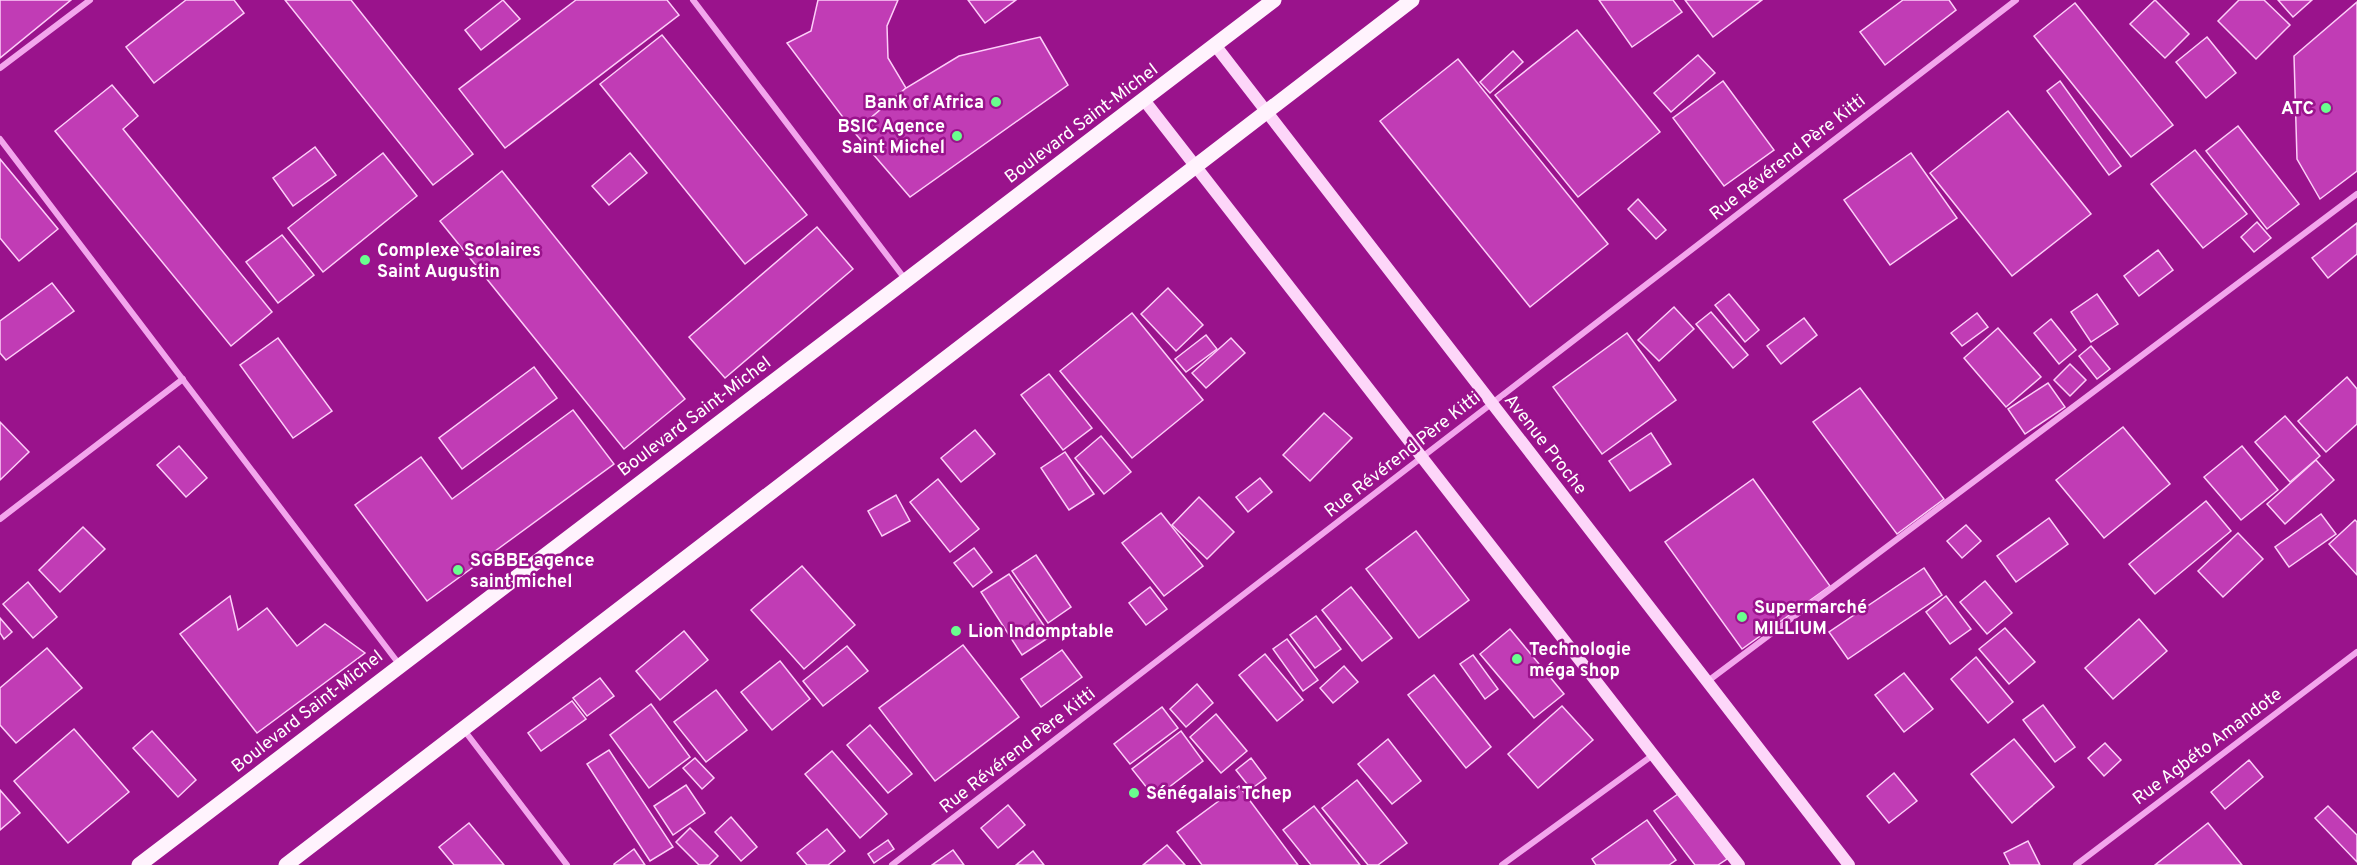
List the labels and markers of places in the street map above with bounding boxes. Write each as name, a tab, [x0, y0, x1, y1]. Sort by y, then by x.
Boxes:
place label: Bank of Africa	[864, 92, 984, 115]
marker: Bank of Africa	[989, 95, 1003, 109]
place label: ATC	[2281, 98, 2314, 121]
marker: ATC	[2319, 101, 2333, 115]
place label: BSIC Agence Saint Michel	[837, 116, 945, 160]
marker: BSIC Agence Saint Michel	[950, 129, 964, 143]
place label: Complexe Scolaires Saint Augustin	[377, 240, 541, 284]
marker: Complexe Scolaires Saint Augustin	[358, 253, 372, 267]
place label: SGBBE agence saint michel	[470, 550, 595, 594]
marker: SGBBE agence saint michel	[451, 563, 465, 577]
place label: Supermarché MILLIUM	[1754, 597, 1867, 641]
marker: Supermarché MILLIUM	[1735, 610, 1749, 624]
place label: Lion Indomptable	[968, 621, 1114, 644]
marker: Lion Indomptable	[949, 624, 963, 638]
place label: Technologie méga shop	[1529, 639, 1631, 683]
marker: Technologie méga shop	[1510, 652, 1524, 666]
place label: Sénégalais Tchep	[1146, 783, 1292, 806]
marker: Sénégalais Tchep	[1127, 786, 1141, 800]

